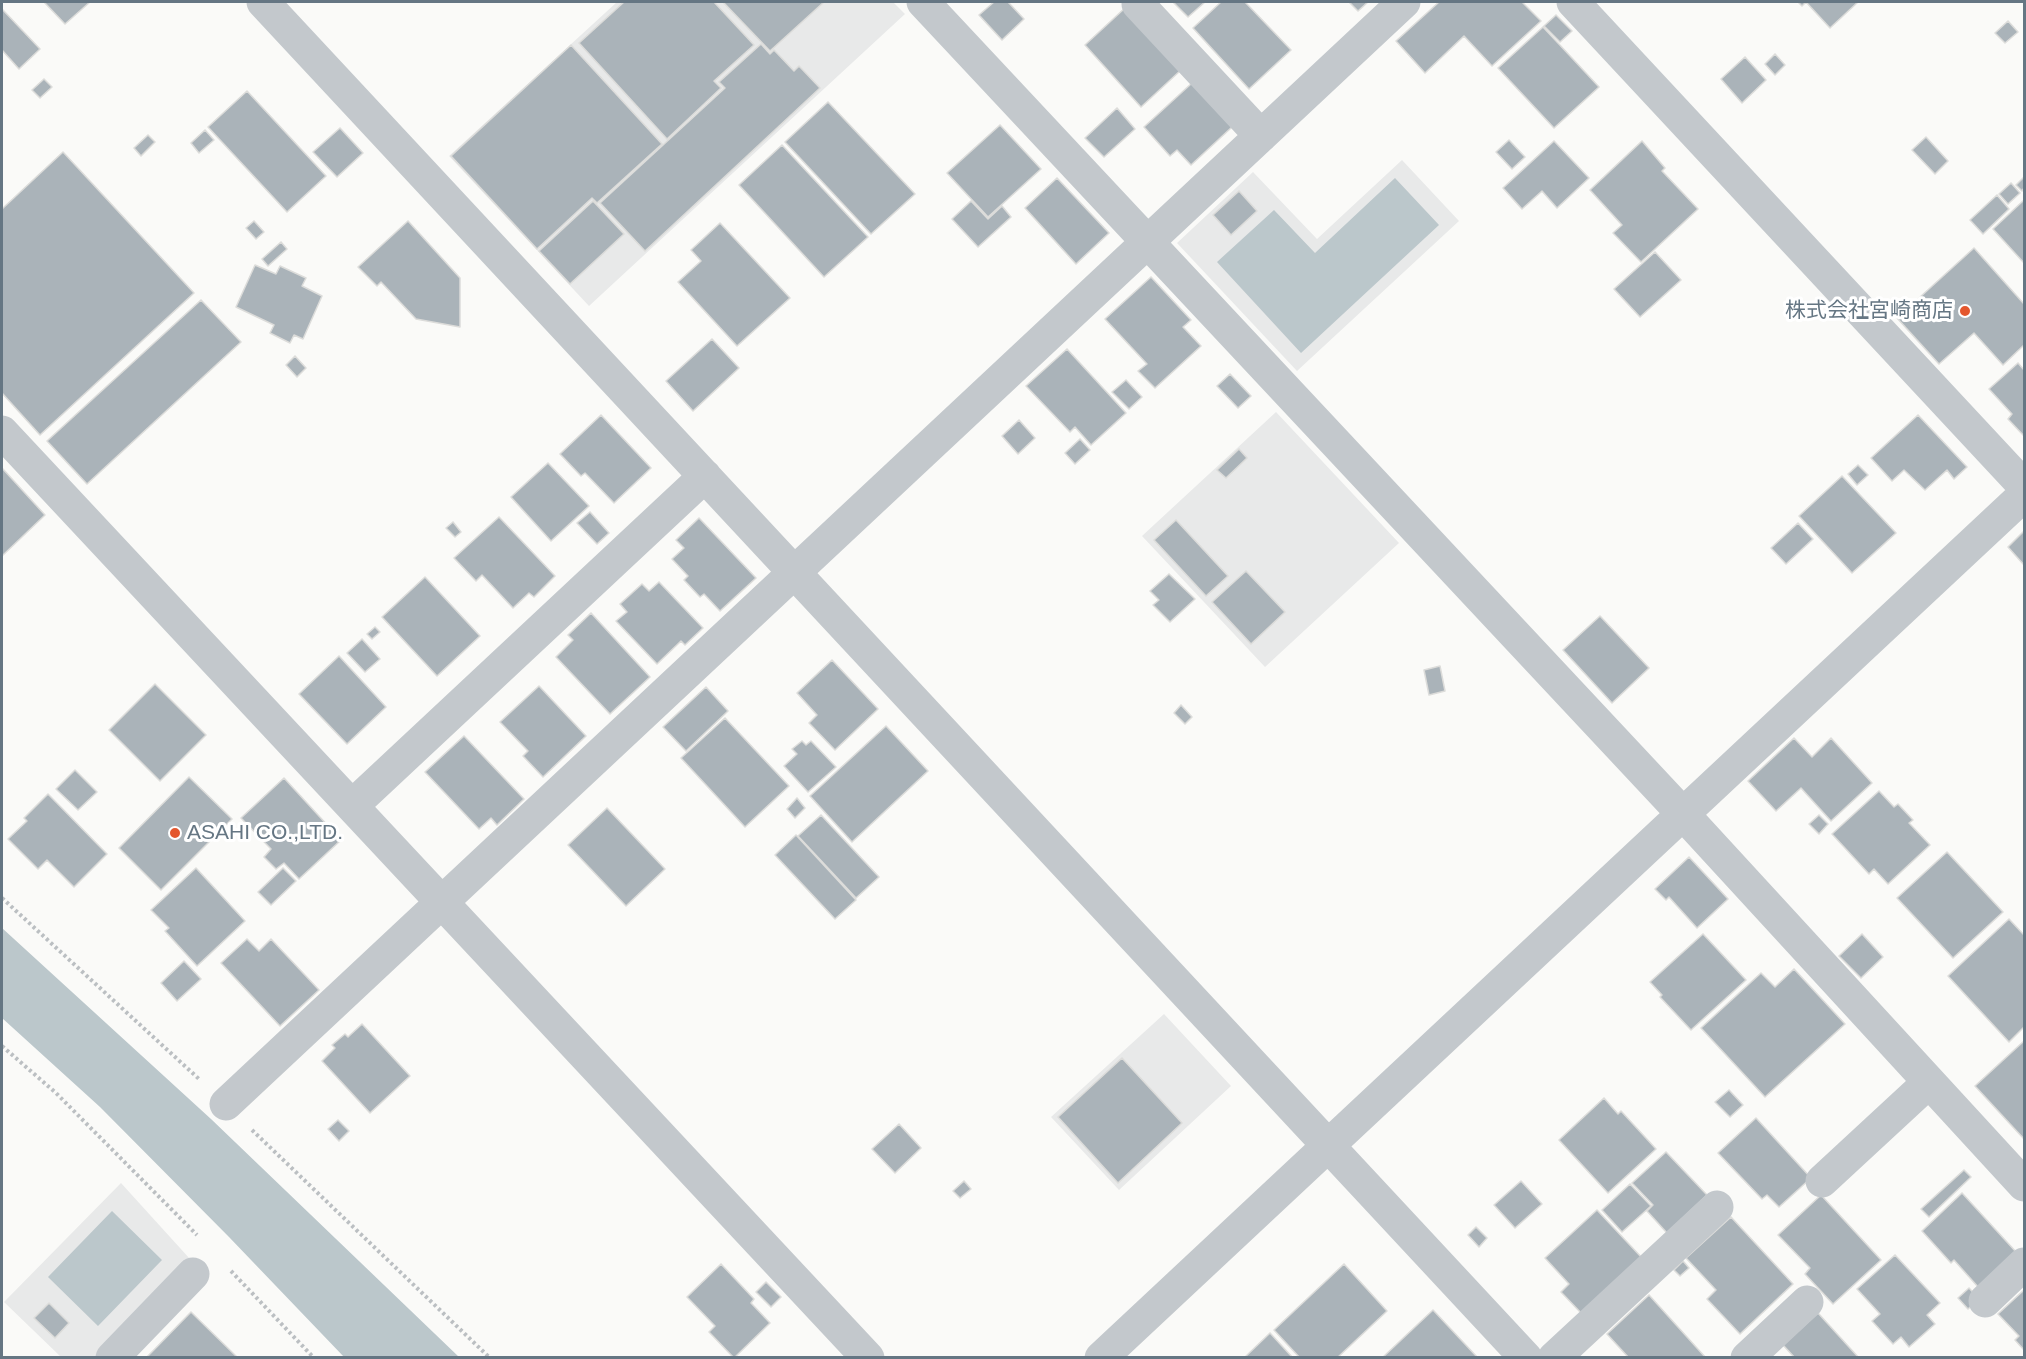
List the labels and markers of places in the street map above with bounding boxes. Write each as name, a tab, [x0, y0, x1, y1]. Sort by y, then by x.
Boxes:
place label: 株式会社宮崎商店	[1785, 298, 1953, 324]
marker: 株式会社宮崎商店	[1958, 304, 1972, 318]
place label: ASAHI CO.,LTD.	[187, 820, 343, 846]
marker: ASAHI CO.,LTD.	[168, 826, 182, 840]

